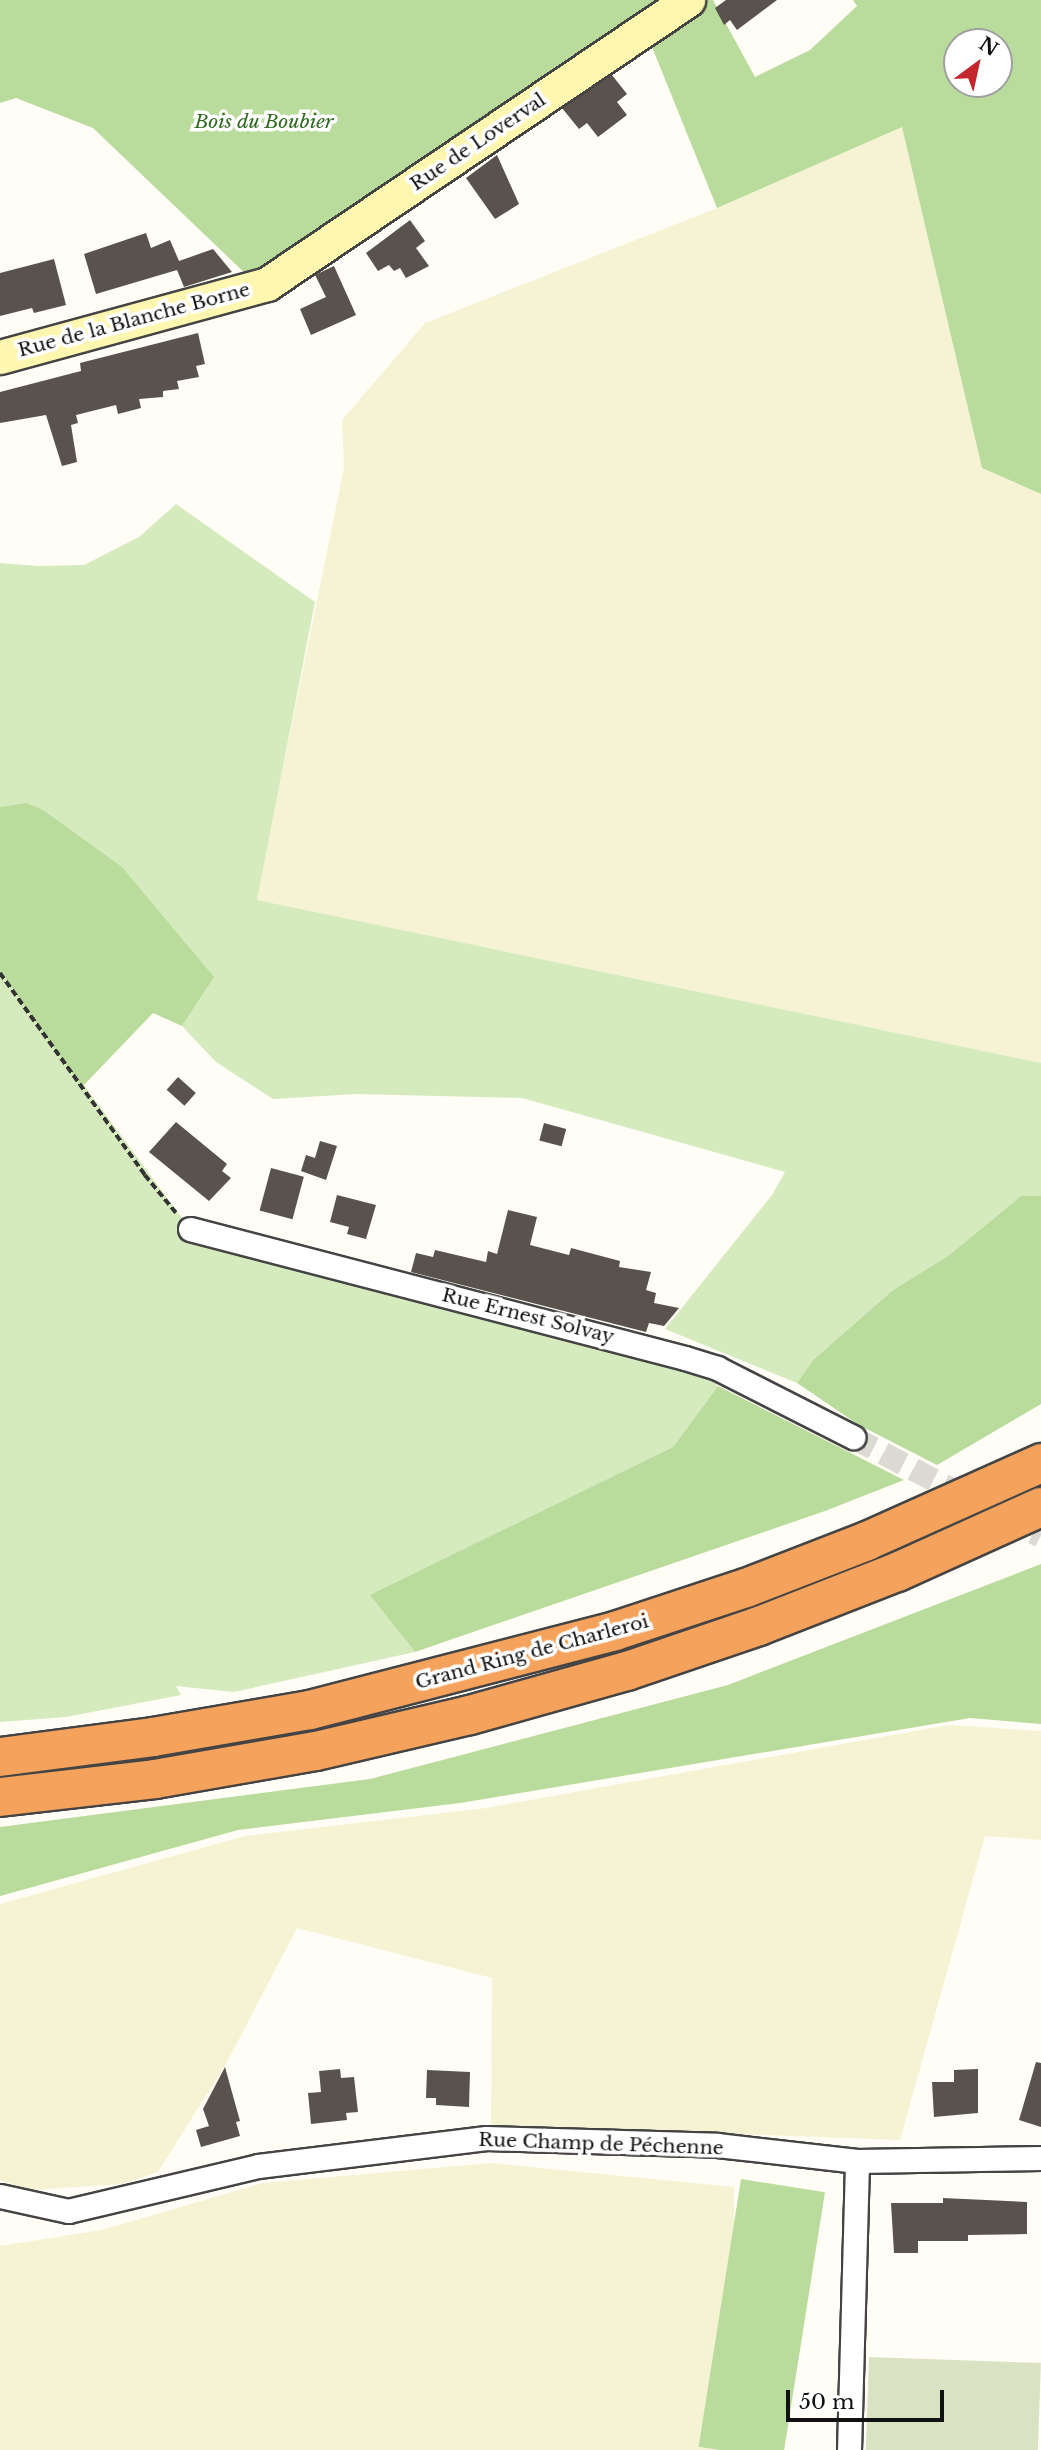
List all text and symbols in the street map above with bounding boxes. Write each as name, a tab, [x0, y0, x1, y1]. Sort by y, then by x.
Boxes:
north arrow	[943, 28, 1013, 98]
text: N	[975, 32, 1002, 61]
street label: Rue de Loverval	[406, 88, 550, 196]
park label: Bois du Boubier	[194, 111, 334, 133]
street label: Rue de la Blanche Borne	[15, 278, 253, 362]
street label: Rue Ernest Solvay	[440, 1284, 616, 1348]
street label: Grand Ring de Charleroi	[413, 1610, 651, 1694]
street label: Rue Champ de Péchenne	[478, 2128, 724, 2160]
scale bar	[789, 2376, 946, 2420]
text: 50 m	[799, 2389, 854, 2415]

